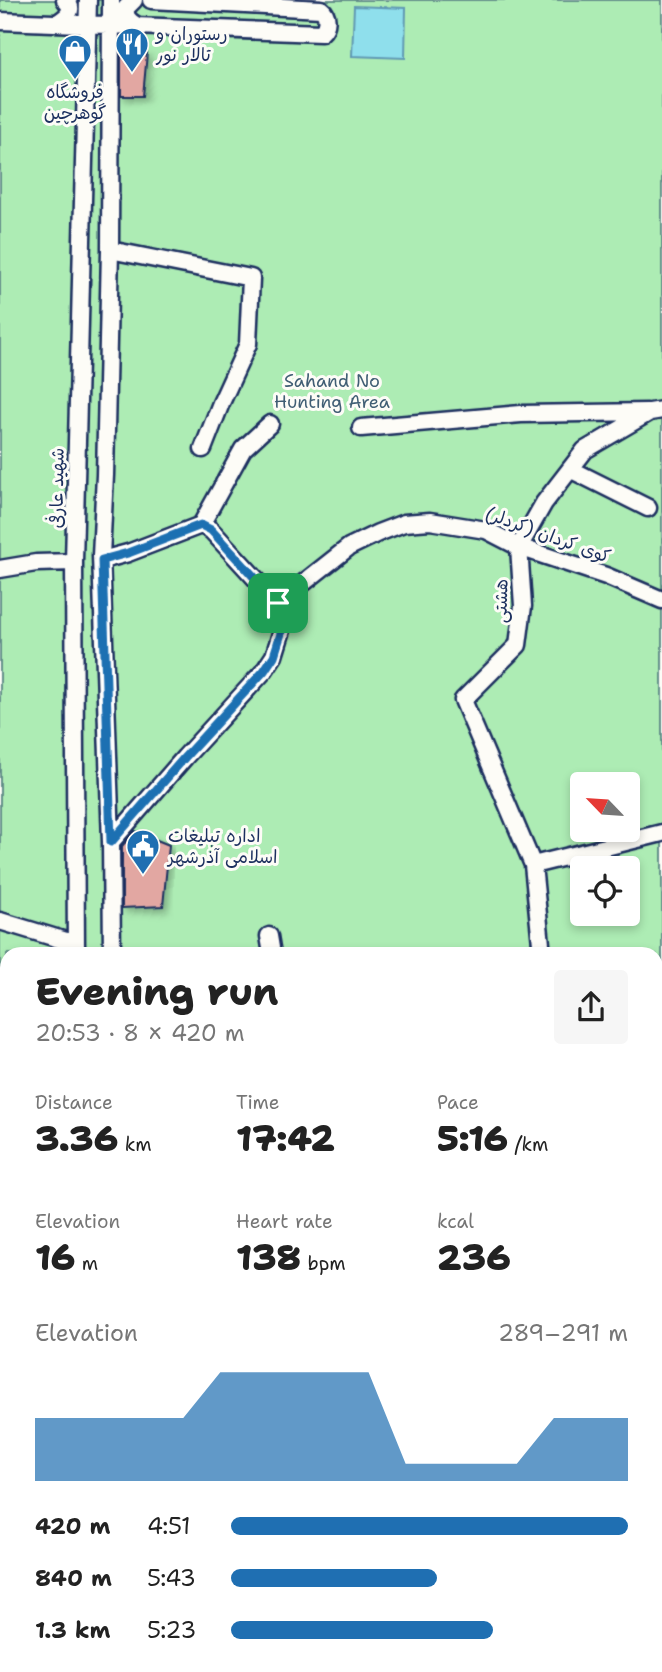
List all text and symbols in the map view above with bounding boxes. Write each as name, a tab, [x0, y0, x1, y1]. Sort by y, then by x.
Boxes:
place label: رستوران و تالار نور	[154, 22, 228, 67]
restaurant icon: رستوران و تالار نور	[113, 25, 151, 74]
shop icon: فروشگاه گوهرچین	[56, 32, 94, 81]
place label: فروشگاه گوهرچین	[44, 80, 107, 125]
park label: Sahand No Hunting Area	[274, 369, 390, 414]
street label: شهید عارفی	[44, 448, 70, 528]
street label: کوی کردان (کردلر)	[482, 501, 614, 569]
pin	[248, 573, 308, 633]
street label: هشتی	[489, 579, 513, 623]
icon: arrive	[259, 584, 297, 622]
north arrow	[570, 772, 640, 842]
map controls	[570, 772, 640, 926]
place label: اداره تبلیغات اسلامی آذرشهر	[166, 824, 278, 869]
public building icon: اداره تبلیغات اسلامی آذرشهر	[124, 827, 162, 876]
button: locate	[570, 856, 640, 926]
text: Evening run	[35, 966, 278, 1017]
button: share	[554, 970, 628, 1044]
text: 20:53 · 8 × 420 m	[35, 1018, 245, 1048]
text: Distance	[35, 1090, 113, 1115]
text: Time	[236, 1090, 280, 1115]
text: Pace	[437, 1090, 479, 1115]
text: 3.36	[35, 1115, 118, 1162]
text: 17:42	[236, 1115, 335, 1162]
text: 5:16	[437, 1115, 508, 1162]
text: km	[118, 1132, 152, 1157]
text: /km	[508, 1132, 549, 1157]
text: Elevation	[35, 1209, 120, 1234]
text: Heart rate	[236, 1209, 333, 1234]
text: kcal	[437, 1209, 474, 1234]
text: 16	[35, 1234, 75, 1281]
text: 138	[236, 1234, 301, 1281]
text: 236	[437, 1234, 511, 1281]
text: m	[75, 1251, 98, 1276]
text: bpm	[301, 1251, 346, 1276]
text: Elevation	[35, 1318, 138, 1348]
text: 289–291 m	[498, 1318, 628, 1348]
text: 420 m	[35, 1511, 110, 1541]
text: 4:51	[147, 1511, 191, 1541]
text: 840 m	[35, 1563, 112, 1593]
text: 5:43	[147, 1563, 196, 1593]
text: 1.3 km	[35, 1615, 110, 1645]
text: 5:23	[147, 1615, 196, 1645]

